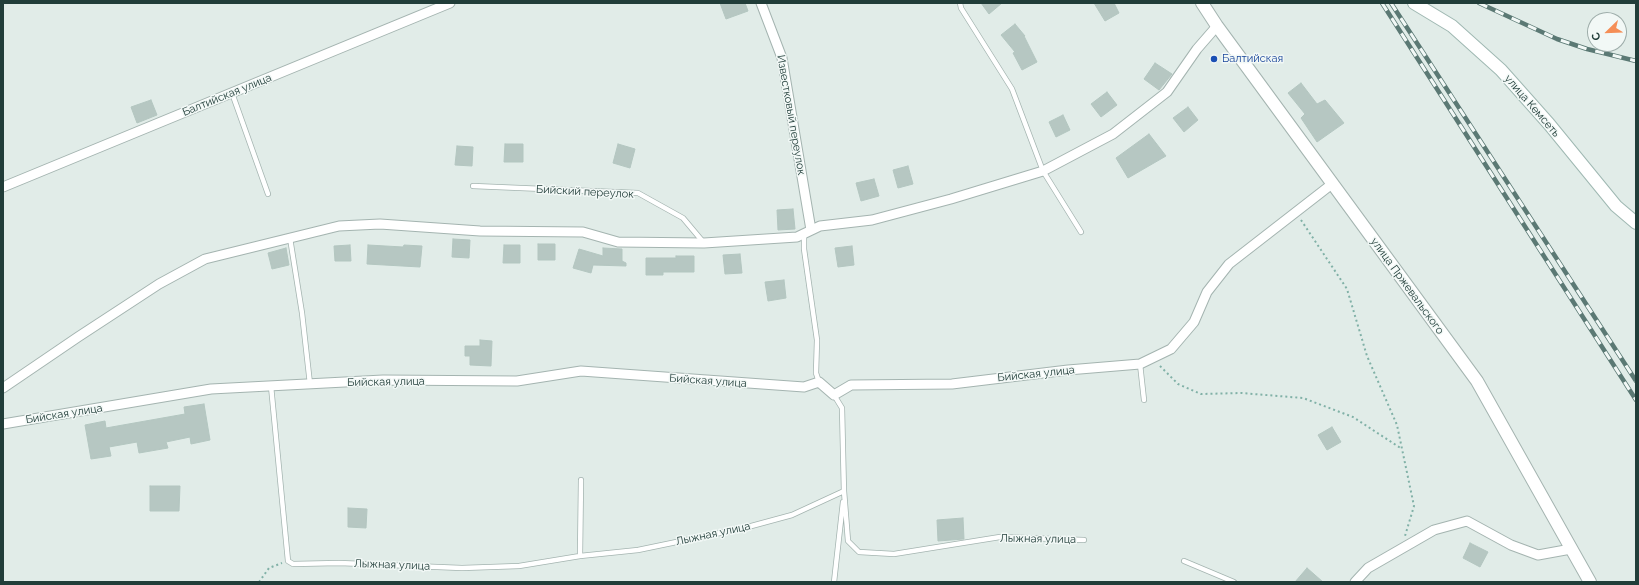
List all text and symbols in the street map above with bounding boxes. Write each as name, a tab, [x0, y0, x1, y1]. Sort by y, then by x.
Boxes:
north arrow	[1587, 12, 1627, 52]
text: С	[1589, 30, 1604, 43]
place label: Балтийская	[1222, 52, 1283, 66]
street label: Известковый переулок	[774, 54, 808, 176]
marker: Балтийская	[1209, 54, 1219, 64]
street label: Балтийская улица	[180, 71, 274, 119]
street label: улица Кемсеть	[1502, 72, 1562, 140]
street label: Бийский переулок	[536, 183, 634, 201]
street label: улица Пржевальского	[1368, 235, 1446, 337]
street label: Бийская улица	[997, 363, 1075, 385]
street label: Бийская улица	[669, 372, 747, 390]
street label: Бийская улица	[347, 375, 425, 389]
street label: Бийская улица	[25, 401, 103, 427]
street label: Лыжная улица	[674, 520, 752, 548]
street label: Лыжная улица	[1000, 532, 1076, 546]
street label: Лыжная улица	[354, 557, 430, 573]

